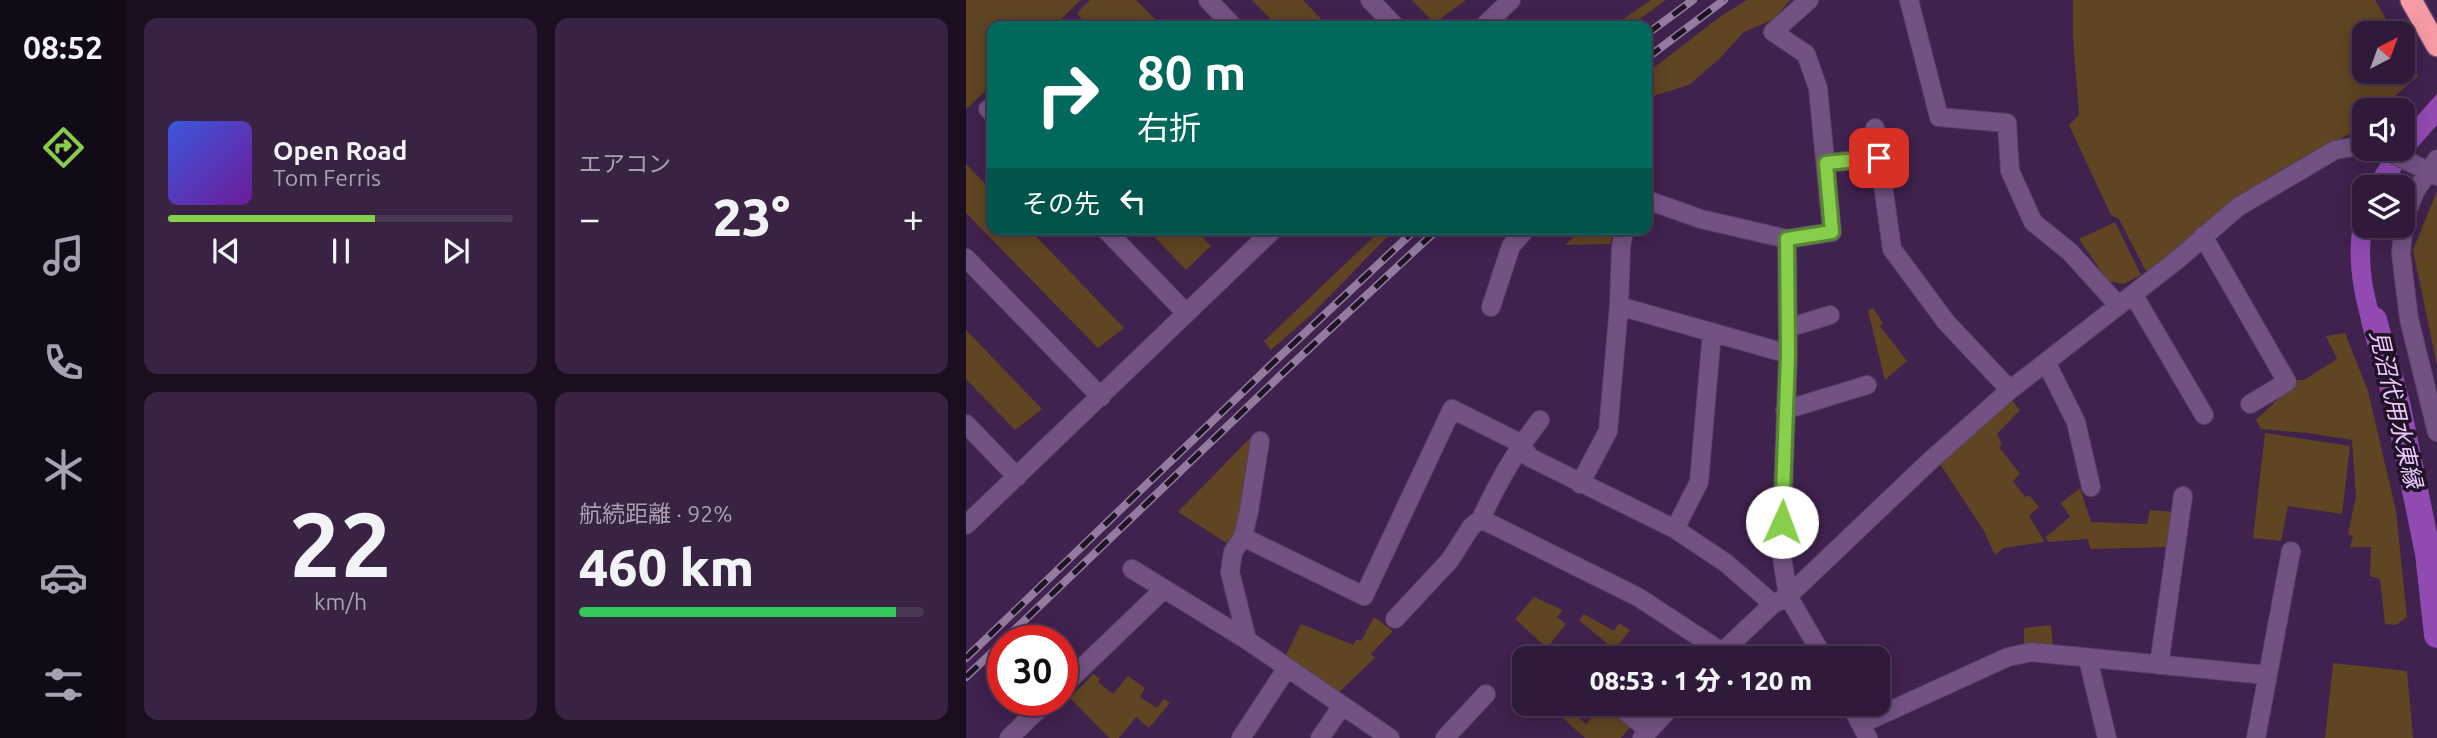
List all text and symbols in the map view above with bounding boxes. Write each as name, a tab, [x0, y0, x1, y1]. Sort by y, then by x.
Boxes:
north arrow	[2352, 21, 2415, 84]
map controls	[2352, 21, 2415, 238]
text: 08:52	[23, 29, 103, 65]
text: 80 m	[1137, 44, 1246, 99]
icon: right	[1022, 49, 1113, 140]
button: sound	[2352, 98, 2415, 161]
text: 右折	[1137, 109, 1201, 145]
icon: directions	[39, 123, 88, 172]
pin	[1849, 128, 1909, 188]
text: Open Road	[273, 136, 407, 165]
icon: arrive	[1860, 139, 1898, 177]
text: エアコン	[579, 151, 671, 176]
text: Tom Ferris	[273, 165, 381, 190]
button: layers	[2352, 175, 2415, 238]
icon: left	[1114, 182, 1152, 220]
text: 23°	[713, 188, 790, 246]
text: その先	[1022, 189, 1100, 218]
text: −	[579, 197, 600, 239]
text: +	[903, 197, 924, 239]
icon: music	[39, 231, 88, 280]
icon: previous	[207, 232, 245, 270]
icon: pause	[322, 232, 360, 270]
icon: next	[437, 232, 475, 270]
water label: 見沼代用水東縁	[2366, 328, 2427, 493]
icon: phone	[39, 338, 88, 387]
icon: climate	[39, 445, 88, 494]
position arrow	[1745, 485, 1819, 559]
text: 22	[289, 492, 392, 594]
text: 航続距離 · 92%	[579, 501, 732, 526]
text: 460 km	[579, 538, 754, 596]
icon: car	[39, 553, 88, 602]
text: km/h	[314, 589, 367, 614]
speed limit sign: 30	[987, 625, 1078, 716]
icon: filters	[39, 660, 88, 709]
text: 08:53 · 1 分 · 120 m	[1590, 666, 1812, 695]

